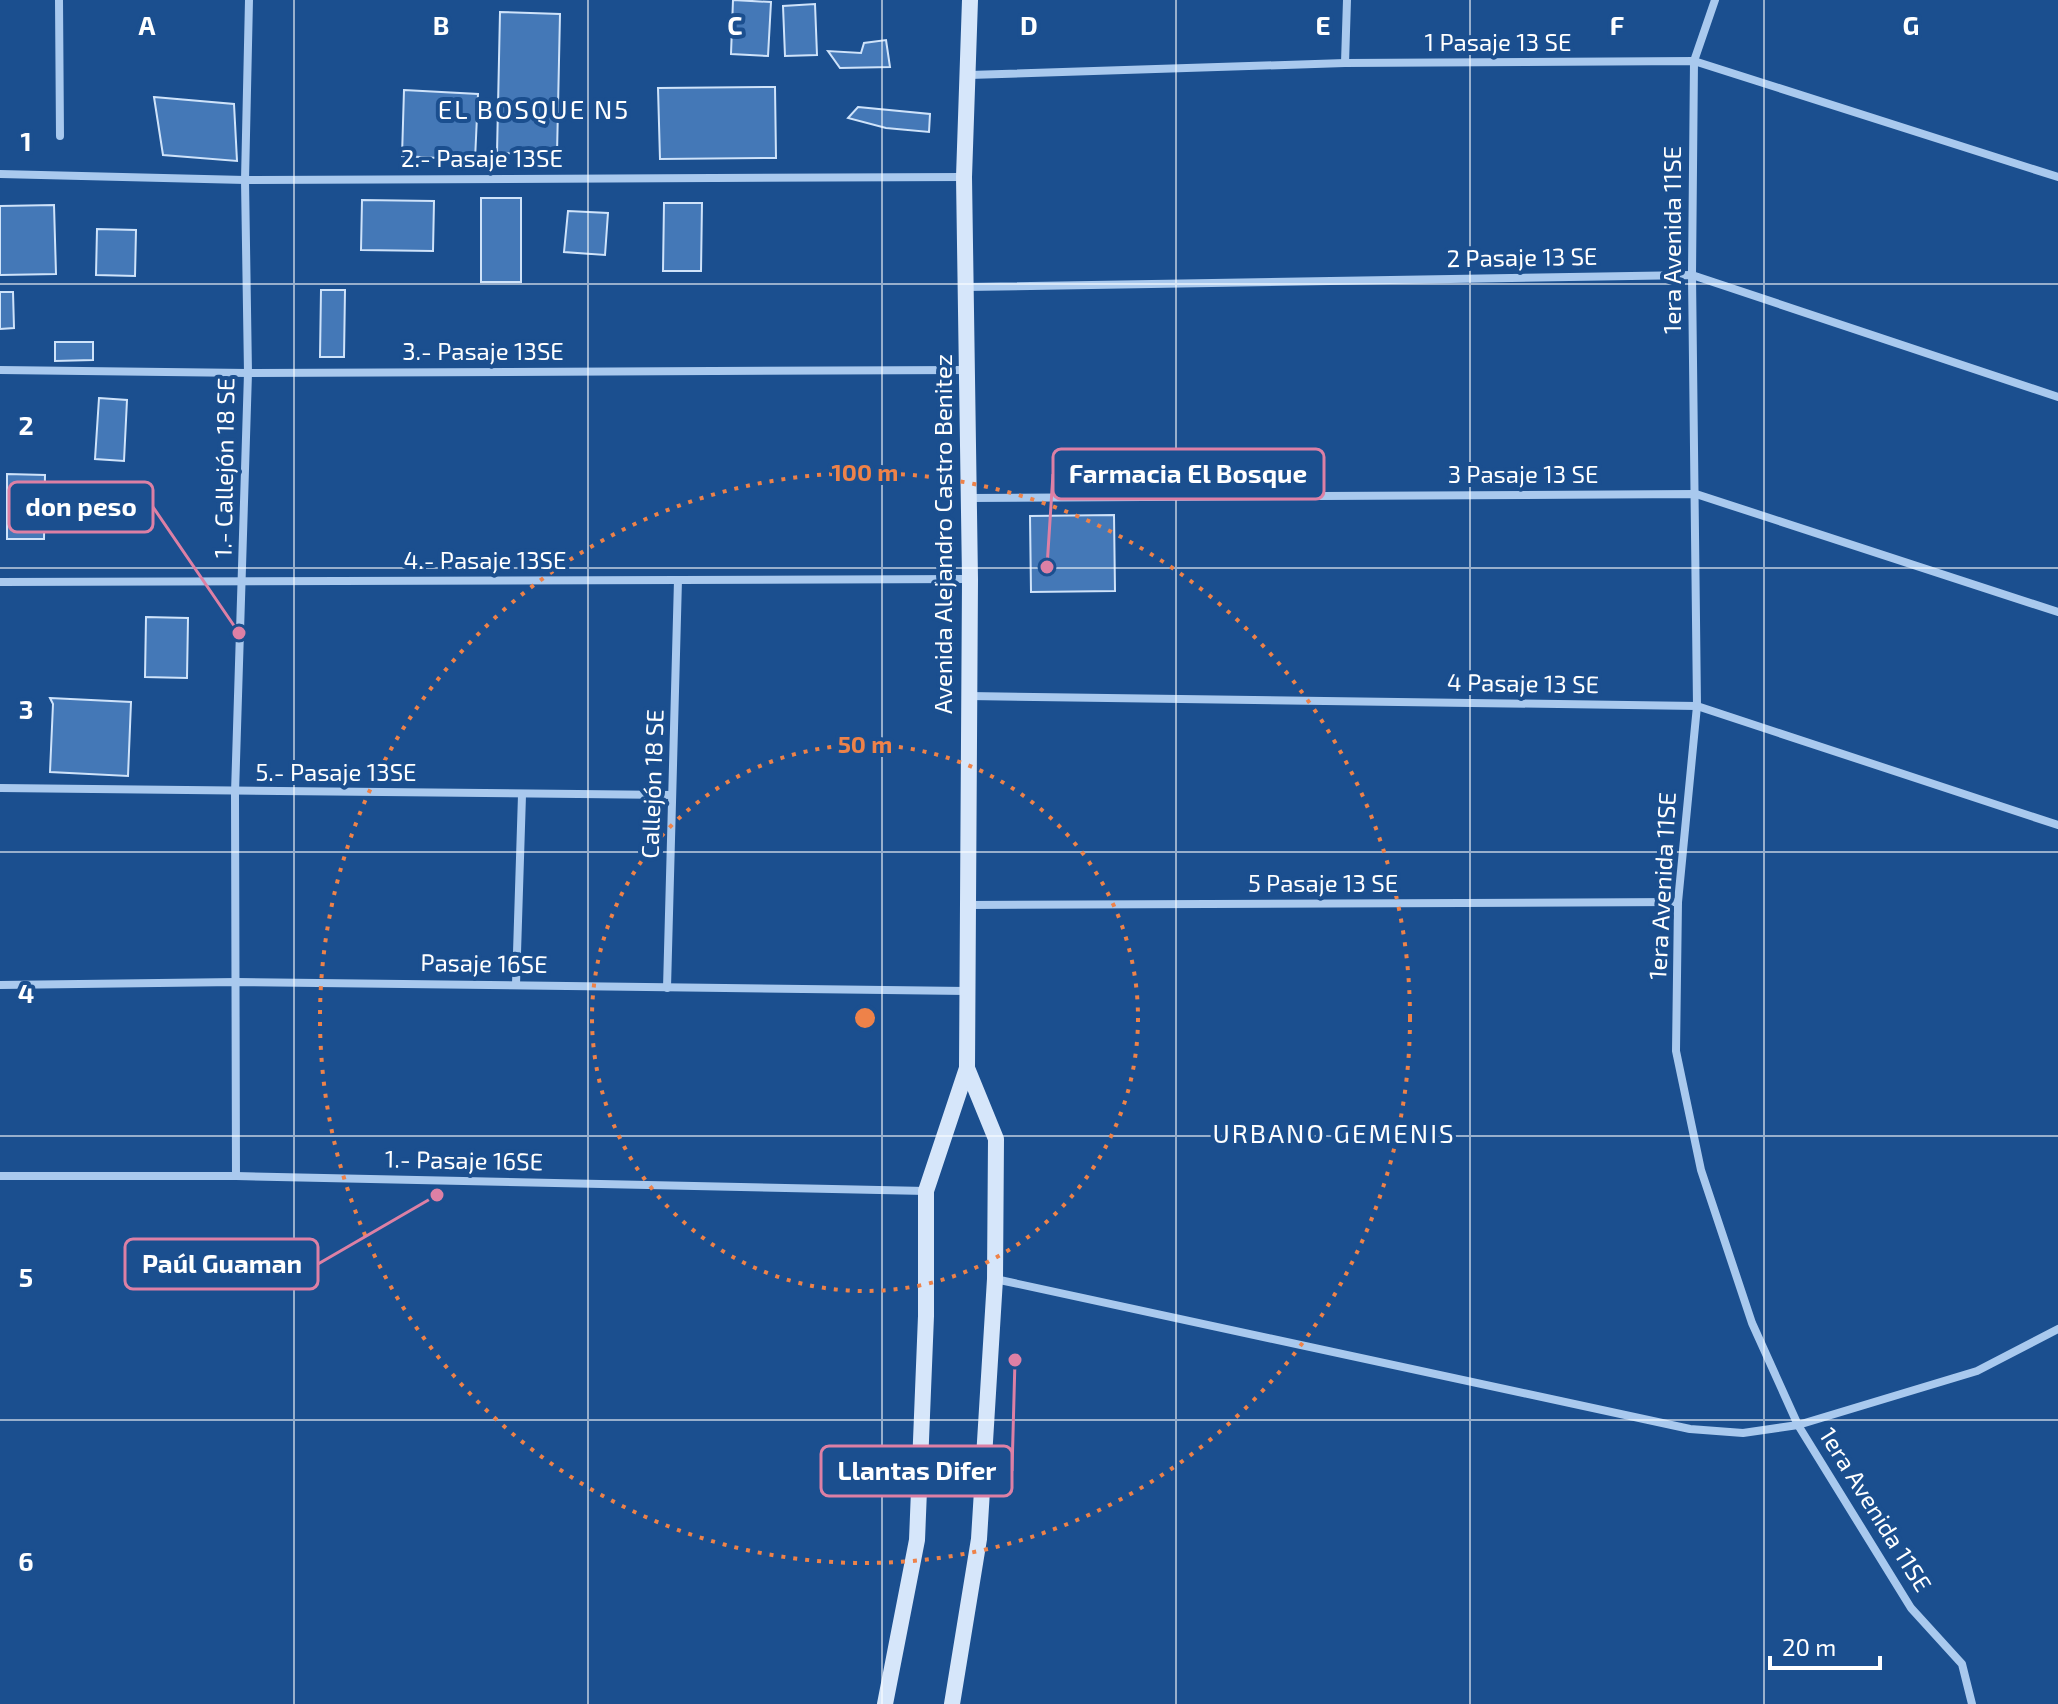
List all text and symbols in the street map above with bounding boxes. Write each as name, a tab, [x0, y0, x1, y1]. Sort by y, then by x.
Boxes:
text: A	[139, 9, 156, 40]
text: B	[433, 9, 449, 40]
text: C	[727, 9, 743, 40]
text: D	[1020, 9, 1038, 40]
text: E	[1315, 9, 1331, 40]
text: F	[1610, 9, 1624, 40]
text: G	[1903, 9, 1919, 40]
street label: 1 Pasaje 13 SE	[1425, 27, 1571, 56]
district label: EL BOSQUE N5	[438, 93, 630, 124]
text: 1	[20, 125, 32, 156]
street label: 2.- Pasaje 13SE	[401, 143, 563, 172]
street label: 1era Avenida 11SE	[1657, 146, 1686, 334]
street label: 2 Pasaje 13 SE	[1446, 241, 1598, 272]
street label: 3.- Pasaje 13SE	[402, 336, 564, 365]
street label: Avenida Alejandro Castro Benitez	[928, 354, 957, 714]
street label: 1.- Callejón 18 SE	[207, 377, 240, 558]
text: 2	[18, 409, 34, 440]
callout: Farmacia El Bosque	[1053, 449, 1324, 499]
text: 100 m	[832, 457, 898, 486]
text: Farmacia El Bosque	[1069, 457, 1307, 488]
street label: 3 Pasaje 13 SE	[1448, 459, 1598, 488]
callout: don peso	[9, 482, 153, 532]
text: don peso	[25, 490, 137, 521]
street label: 4.- Pasaje 13SE	[403, 545, 567, 574]
street label: 4 Pasaje 13 SE	[1447, 667, 1599, 698]
text: 3	[19, 693, 33, 724]
street label: Callejón 18 SE	[634, 709, 669, 859]
text: 50 m	[838, 729, 892, 758]
street label: 5.- Pasaje 13SE	[255, 757, 417, 786]
street label: 1era Avenida 11SE	[1642, 791, 1681, 981]
street label: 5 Pasaje 13 SE	[1248, 868, 1398, 897]
street label: Pasaje 16SE	[420, 947, 548, 978]
text: 4	[18, 977, 34, 1008]
centre of rings	[851, 1004, 879, 1032]
district label: URBANO GEMENIS	[1212, 1117, 1456, 1148]
street label: 1.- Pasaje 16SE	[385, 1144, 543, 1175]
callout: Paúl Guaman	[125, 1239, 318, 1289]
text: Paúl Guaman	[142, 1247, 302, 1278]
text: 5	[19, 1261, 33, 1292]
street label: 1era Avenida 11SE	[1814, 1422, 1938, 1597]
callout: Llantas Difer	[821, 1446, 1012, 1496]
text: Llantas Difer	[838, 1454, 996, 1485]
text: 6	[18, 1545, 34, 1576]
scale bar	[1770, 1620, 1880, 1670]
text: 20 m	[1782, 1632, 1836, 1661]

